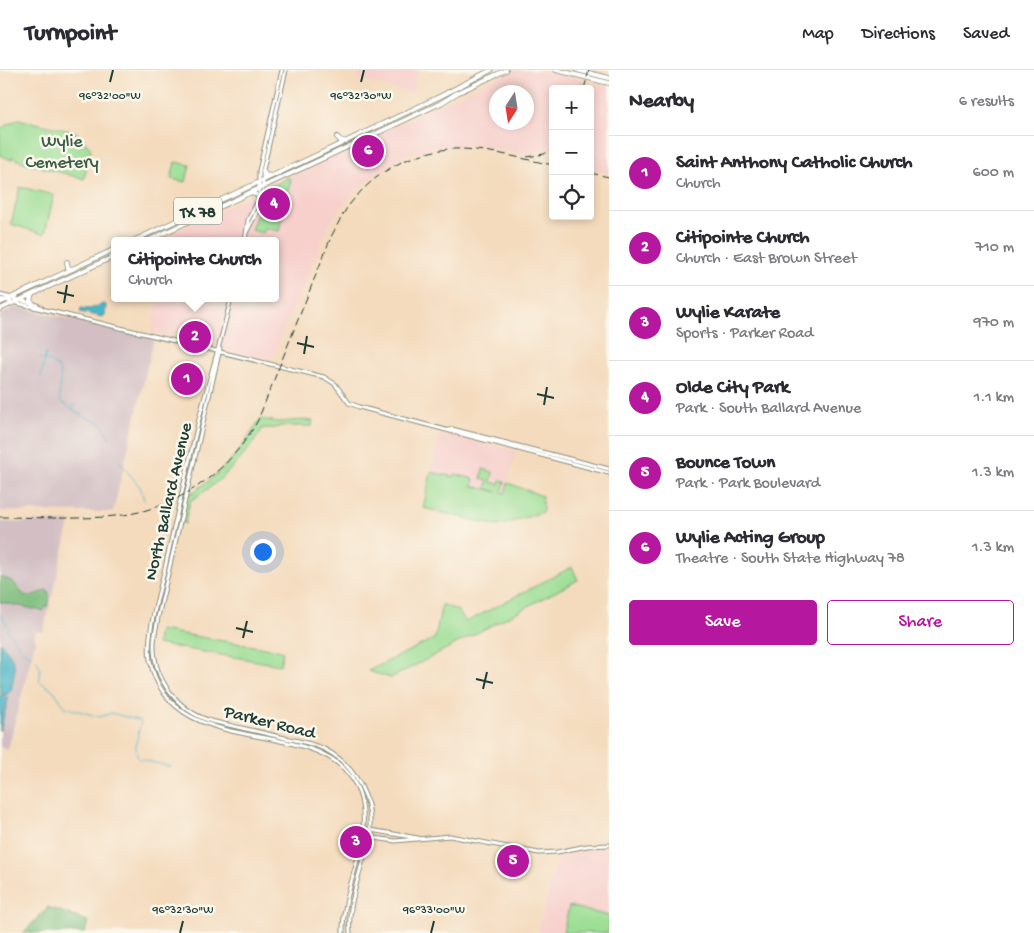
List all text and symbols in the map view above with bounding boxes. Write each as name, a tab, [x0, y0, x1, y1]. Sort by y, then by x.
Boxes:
text: Turnpoint	[25, 20, 116, 49]
text: Map	[802, 24, 834, 45]
text: Directions	[862, 24, 935, 45]
text: Saved	[963, 24, 1009, 45]
north arrow	[489, 85, 534, 130]
map controls	[549, 85, 594, 220]
button: +	[549, 85, 594, 130]
text: 96°32'00"W	[78, 90, 141, 104]
text: 96°32'30"W	[330, 90, 391, 104]
text: Nearby	[629, 90, 694, 115]
text: 6 results	[959, 93, 1014, 112]
button: −	[549, 130, 594, 175]
park label: Wylie Cemetery	[26, 132, 99, 174]
pin: 6	[352, 132, 384, 170]
text: Saint Anthony Catholic Church	[676, 152, 912, 175]
text: 1	[642, 164, 648, 183]
text: 600 m	[973, 164, 1014, 183]
button: locate	[549, 175, 594, 220]
text: Church	[676, 175, 720, 194]
pin: 4	[258, 185, 290, 223]
road number: TX 78	[174, 198, 222, 224]
text: Citipointe Church	[676, 227, 810, 250]
popup	[111, 237, 279, 302]
text: 2	[641, 239, 649, 258]
text: 710 m	[975, 239, 1014, 258]
text: Citipointe Church	[128, 249, 262, 272]
text: Church · East Brown Street	[676, 250, 857, 269]
text: Church	[128, 272, 173, 291]
text: Wylie Karate	[676, 302, 780, 325]
text: 3	[641, 314, 649, 333]
text: 970 m	[973, 314, 1014, 333]
pin: 2	[179, 318, 211, 356]
text: Sports · Parker Road	[676, 325, 813, 344]
pin: 1	[171, 360, 203, 398]
text: Olde City Park	[676, 377, 789, 400]
text: 4	[641, 389, 649, 408]
text: 1.1 km	[974, 389, 1014, 408]
text: Park · South Ballard Avenue	[676, 400, 861, 419]
street label: North Ballard Avenue	[141, 420, 198, 582]
text: Bounce Town	[676, 452, 775, 475]
text: 5	[641, 464, 649, 483]
text: 1.3 km	[972, 464, 1014, 483]
text: Park · Park Boulevard	[676, 475, 820, 494]
text: Wylie Acting Group	[676, 527, 825, 550]
your location	[250, 539, 276, 565]
text: 6	[641, 539, 649, 558]
text: 1.3 km	[972, 539, 1014, 558]
text: Theatre · South State Highway 78	[676, 550, 905, 569]
button: Save	[629, 600, 817, 645]
button: Share	[827, 600, 1014, 645]
street label: Parker Road	[220, 702, 319, 745]
pin: 3	[340, 823, 372, 861]
pin: 5	[497, 842, 529, 880]
text: 96°32'30"W	[152, 904, 213, 918]
text: 96°33'00"W	[402, 904, 465, 918]

